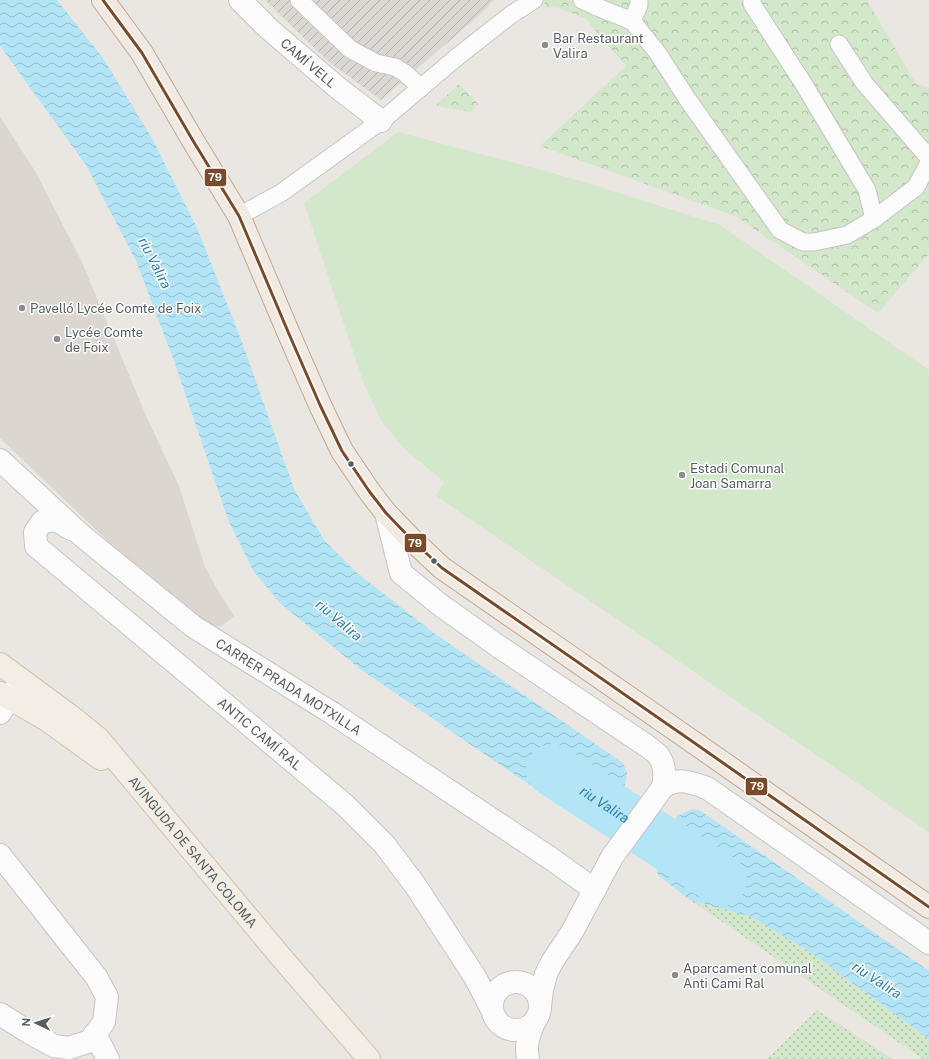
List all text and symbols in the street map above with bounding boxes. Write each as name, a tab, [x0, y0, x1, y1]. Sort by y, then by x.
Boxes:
place label: Bar Restaurant Valira	[553, 31, 644, 61]
street label: CAMÍ VELL	[277, 35, 339, 91]
marker: Bar Restaurant Valira	[540, 40, 550, 50]
line badge: 79	[204, 168, 227, 187]
text: 79	[208, 171, 222, 183]
water label: riu Valira	[135, 235, 175, 291]
place label: Pavelló Lycée Comte de Foix	[30, 301, 201, 316]
marker: Pavelló Lycée Comte de Foix	[17, 303, 27, 313]
place label: Lycée Comte de Foix	[65, 325, 143, 355]
marker: Lycée Comte de Foix	[52, 334, 62, 344]
unlabelled marker	[346, 459, 356, 469]
place label: Estadi Comunal Joan Samarra	[690, 461, 785, 491]
marker: Estadi Comunal Joan Samarra	[677, 470, 687, 480]
line badge: 79	[404, 533, 427, 553]
text: 79	[408, 537, 422, 549]
unlabelled marker	[429, 556, 439, 566]
water label: riu Valira	[313, 596, 365, 644]
street label: CARRER PRADA MOTXILLA	[213, 635, 364, 738]
street label: ANTIC CAMÍ RAL	[215, 695, 304, 773]
street label: AVINGUDA DE SANTA COLOMA	[125, 773, 260, 931]
line badge: 79	[745, 777, 768, 796]
text: 79	[750, 780, 764, 792]
water label: riu Valira	[577, 782, 632, 826]
water label: riu Valira	[849, 958, 905, 1002]
place label: Aparcament comunal Anti Cami Ral	[683, 961, 812, 991]
marker: Aparcament comunal Anti Cami Ral	[670, 970, 680, 980]
north arrow	[16, 1003, 56, 1043]
text: N	[20, 1018, 32, 1027]

